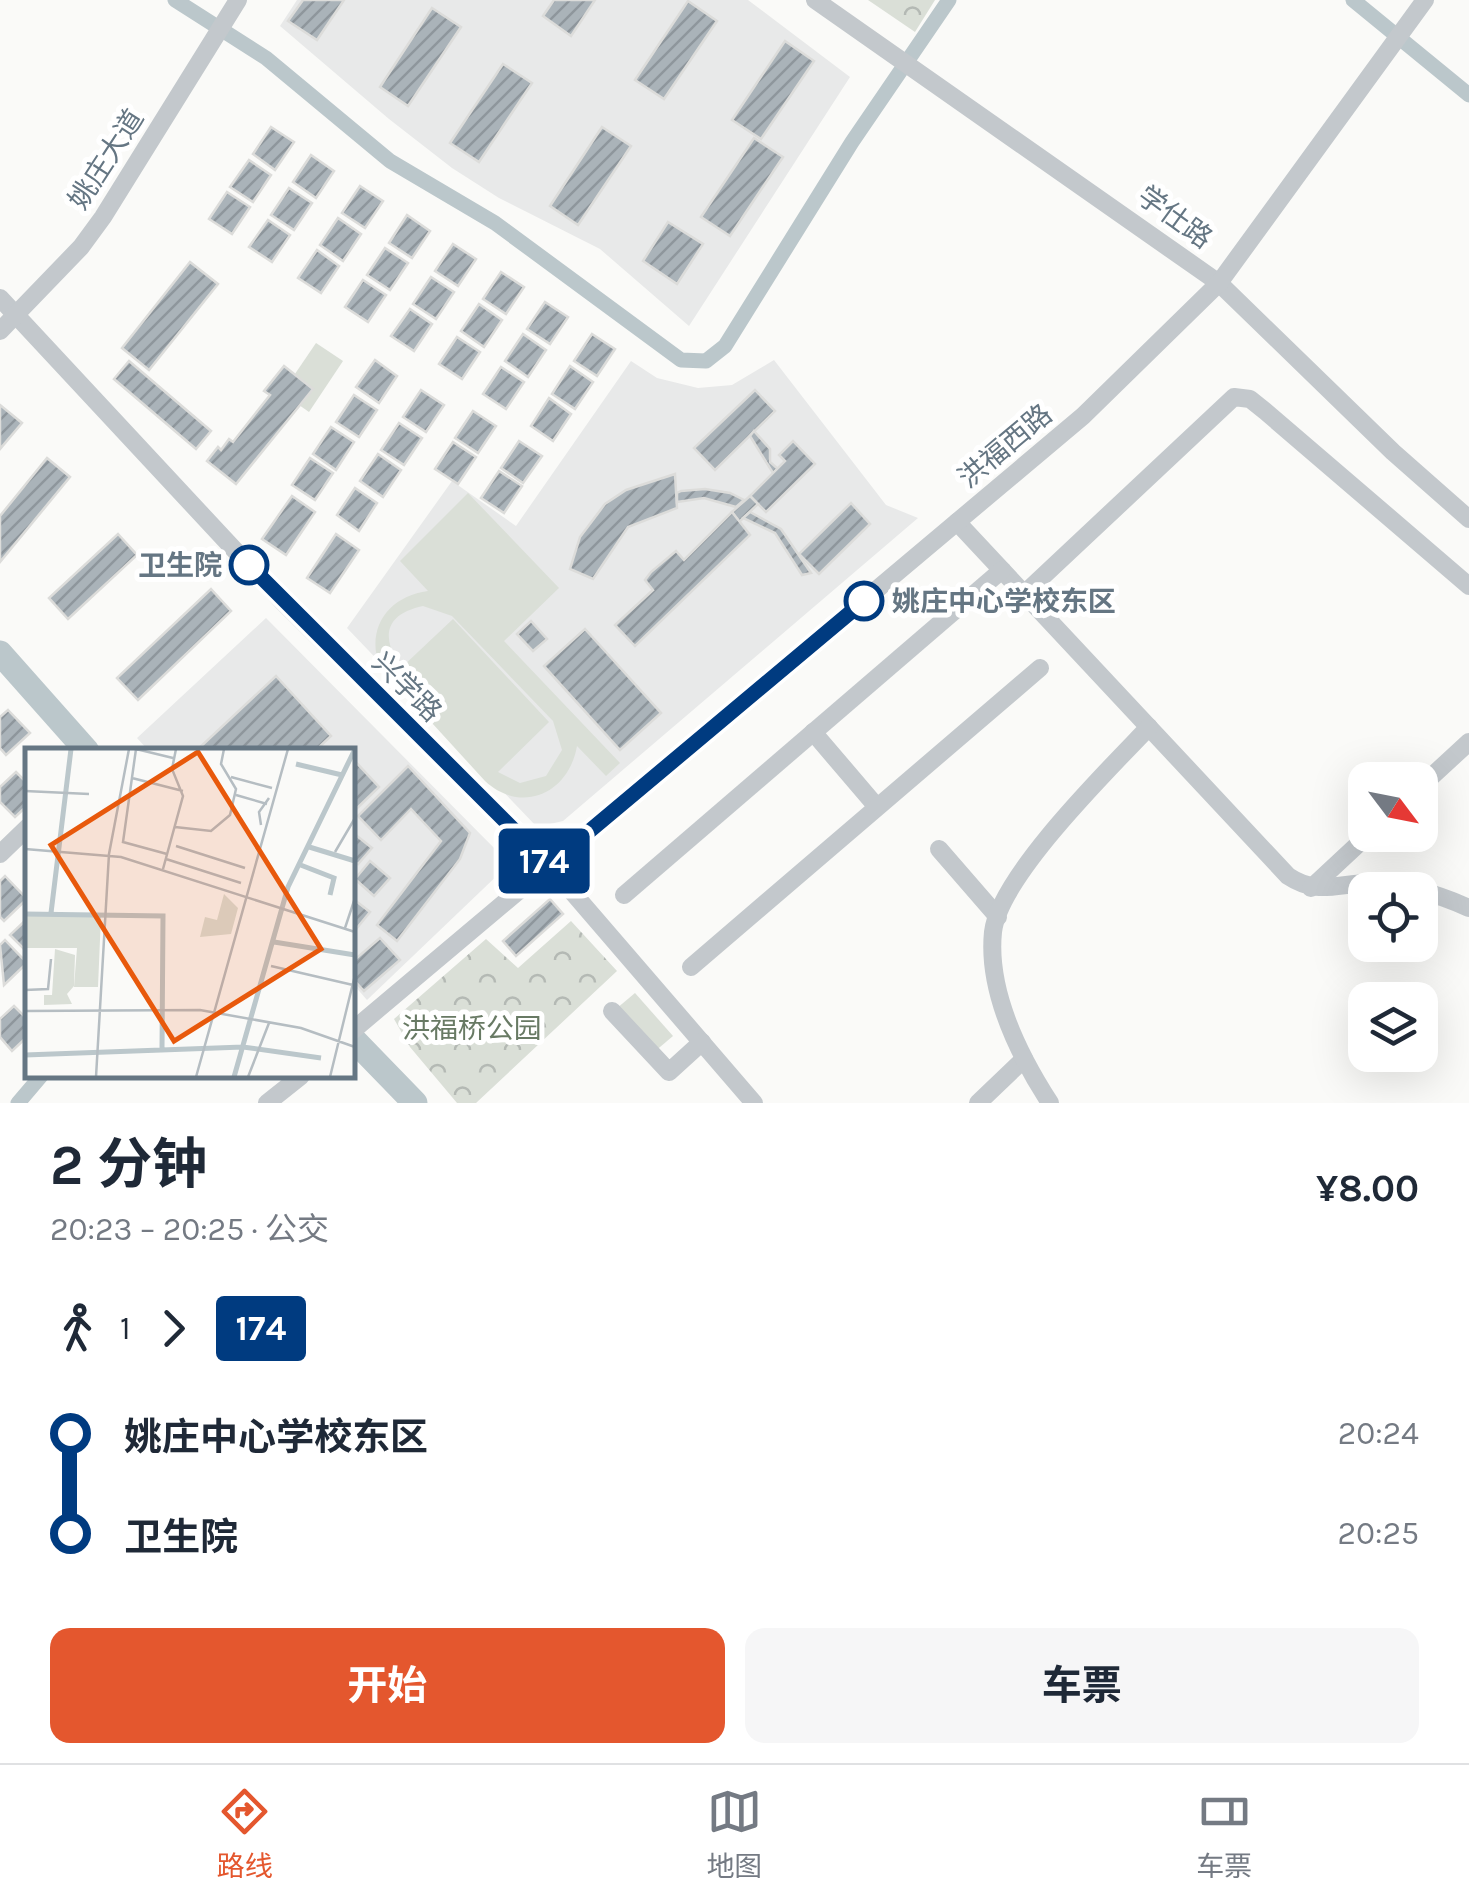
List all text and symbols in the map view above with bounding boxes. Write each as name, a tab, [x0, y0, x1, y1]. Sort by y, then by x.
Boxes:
street label: 姚庄大道	[62, 103, 150, 215]
street label: 学仕路	[1131, 179, 1219, 255]
street label: 洪福西路	[951, 397, 1059, 495]
marker: 卫生院	[230, 546, 268, 584]
place label: 卫生院	[138, 549, 222, 582]
marker: 姚庄中心学校东区	[845, 582, 883, 620]
place label: 姚庄中心学校东区	[892, 585, 1116, 618]
street label: 兴学路	[366, 646, 448, 728]
inset map	[25, 748, 355, 1078]
north arrow	[1348, 762, 1438, 852]
map controls	[1348, 762, 1438, 1072]
line badge: 174	[486, 828, 602, 894]
text: 174	[519, 841, 569, 882]
button: locate	[1348, 872, 1438, 962]
button: layers	[1348, 982, 1438, 1072]
park label: 洪福桥公园	[402, 1012, 542, 1045]
text: 2 分钟	[50, 1133, 207, 1197]
text: ¥8.00	[1316, 1166, 1419, 1211]
text: 20:23 – 20:25 · 公交	[50, 1211, 329, 1248]
icon: walk	[50, 1301, 105, 1356]
icon: forward	[146, 1301, 201, 1356]
text: 174	[236, 1308, 286, 1349]
text: 1	[120, 1310, 131, 1347]
text: 姚庄中心学校东区	[124, 1415, 428, 1460]
text: 20:24	[1338, 1415, 1419, 1452]
text: 卫生院	[124, 1515, 238, 1560]
text: 20:25	[1337, 1515, 1419, 1552]
button: 开始	[50, 1628, 725, 1743]
button: 车票	[745, 1628, 1419, 1743]
tab: 路线	[217, 1784, 273, 1884]
tab: 地图	[706, 1784, 762, 1884]
tab: 车票	[1196, 1784, 1252, 1884]

